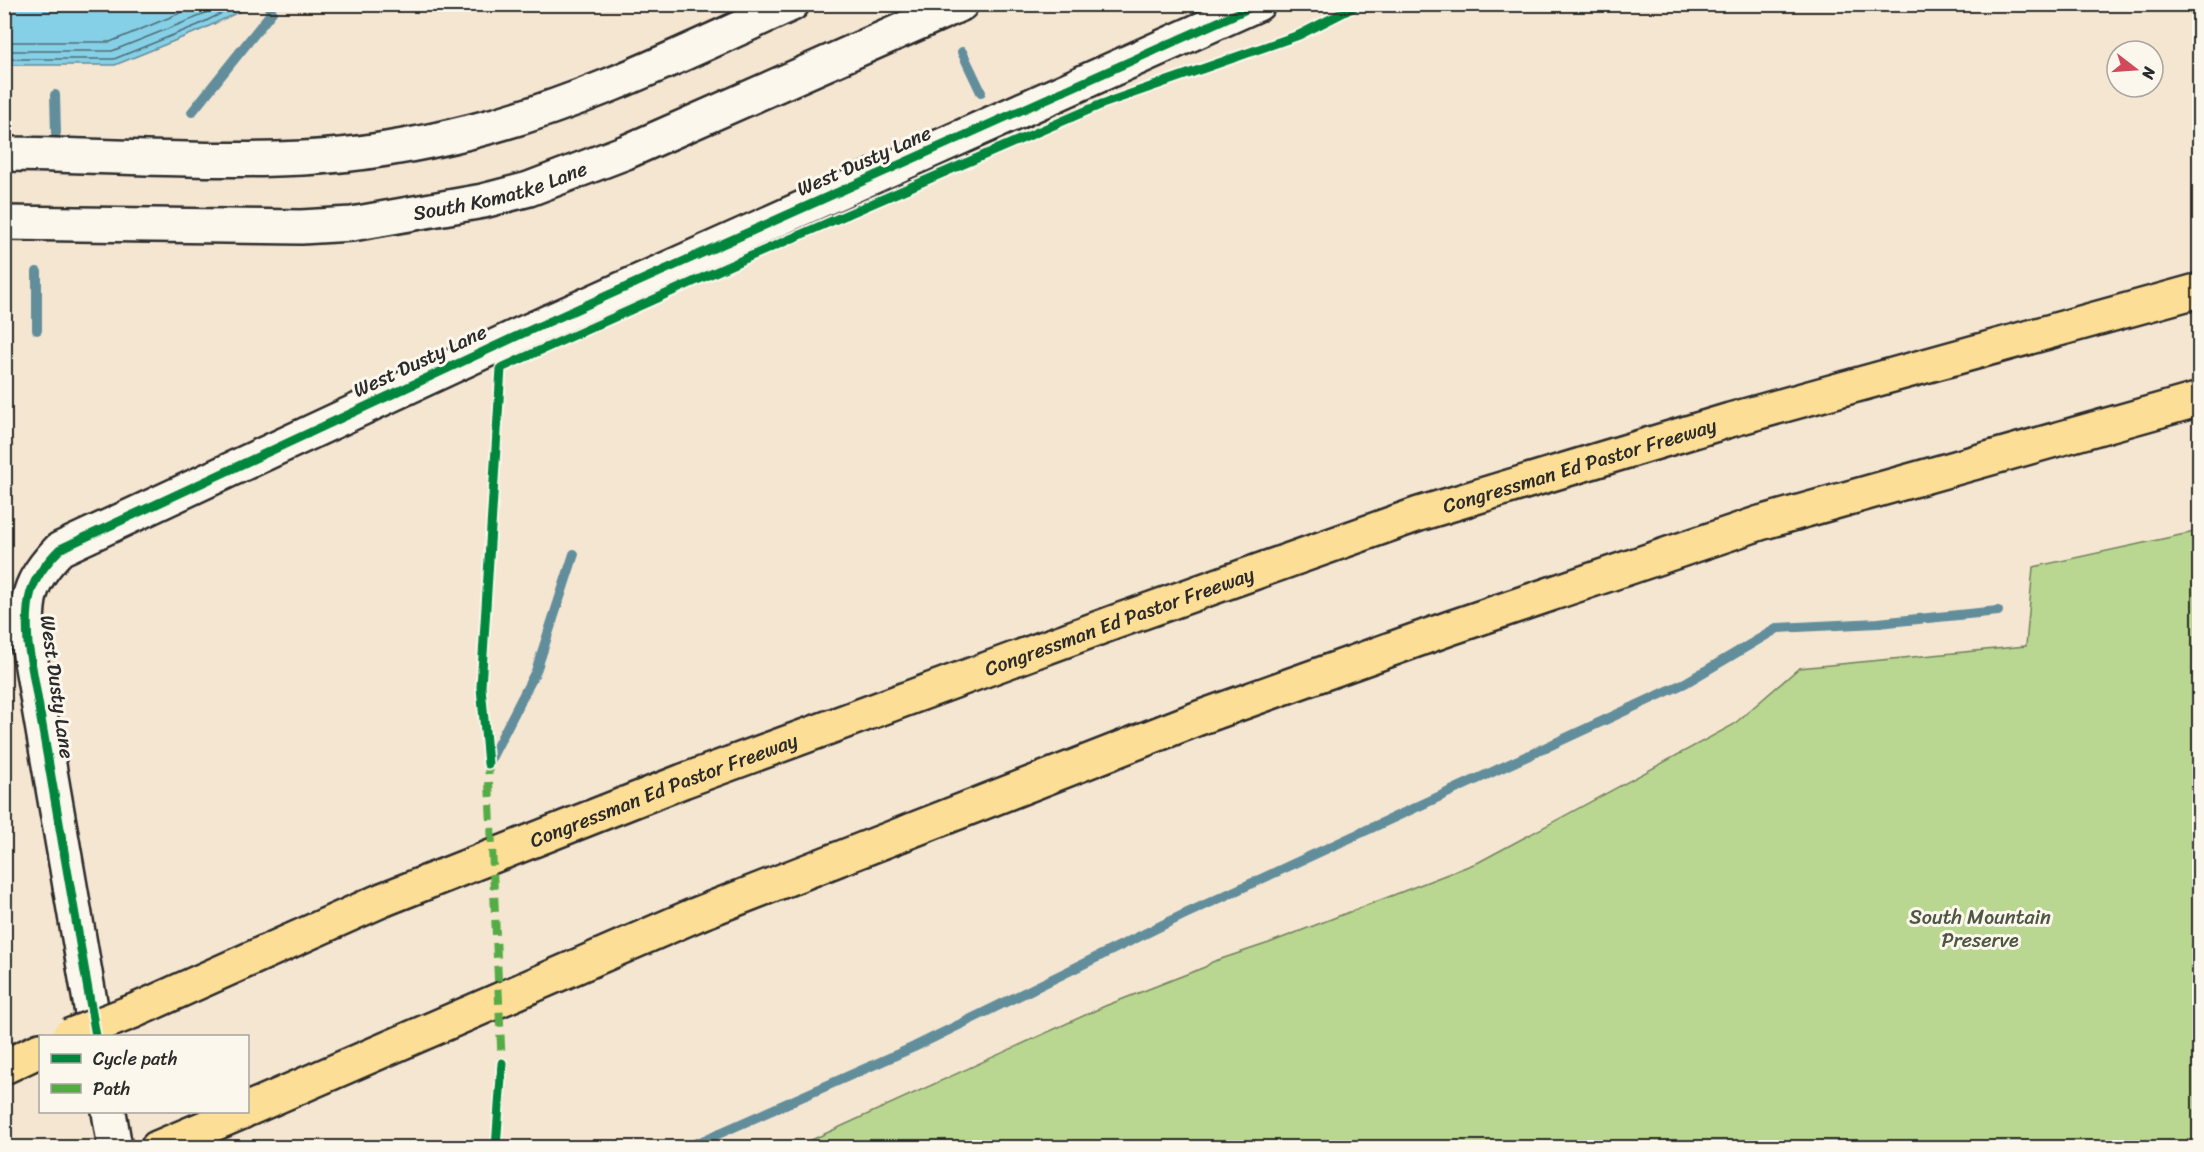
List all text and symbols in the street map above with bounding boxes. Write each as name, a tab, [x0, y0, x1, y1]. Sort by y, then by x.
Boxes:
north arrow	[2105, 39, 2165, 99]
text: N	[2133, 63, 2165, 84]
street label: West Dusty Lane	[791, 116, 937, 206]
street label: South Komatke Lane	[410, 151, 592, 230]
street label: West Dusty Lane	[347, 315, 493, 407]
street label: Congressman Ed Pastor Freeway	[1438, 407, 1721, 523]
street label: Congressman Ed Pastor Freeway	[979, 556, 1260, 686]
street label: West Dusty Lane	[30, 613, 84, 761]
street label: Congressman Ed Pastor Freeway	[524, 723, 803, 857]
park label: South Mountain Preserve	[1909, 900, 2051, 958]
legend	[39, 1035, 249, 1113]
text: Cycle path	[93, 1043, 177, 1075]
text: Path	[93, 1073, 130, 1105]

